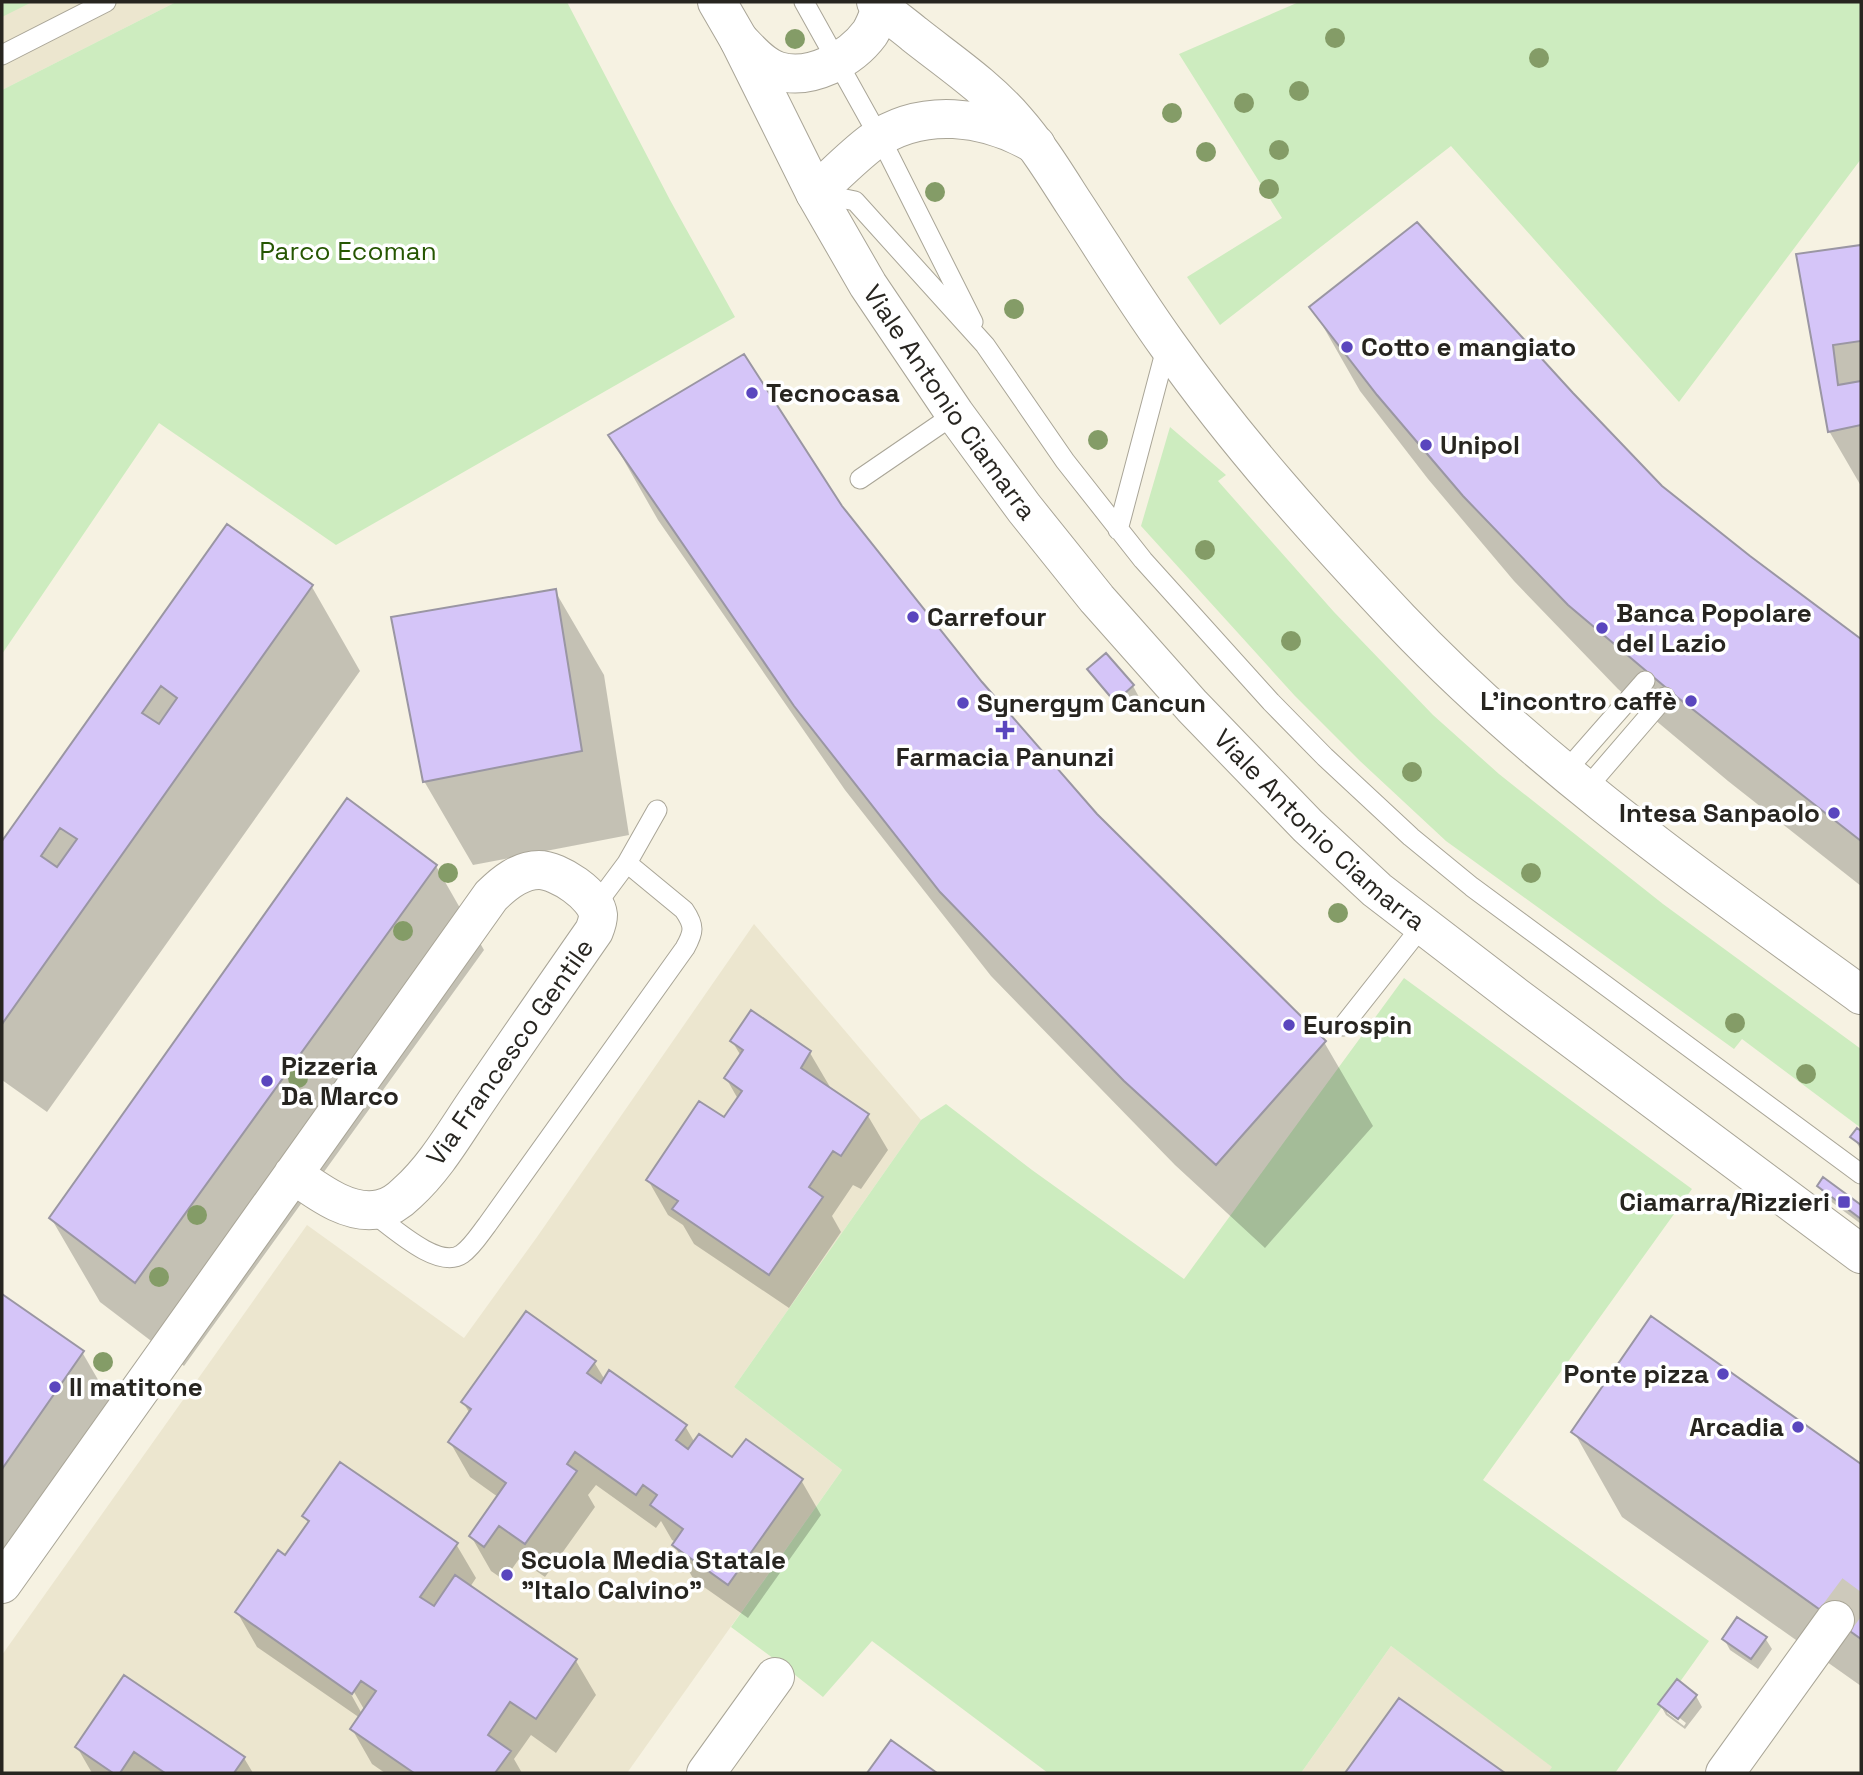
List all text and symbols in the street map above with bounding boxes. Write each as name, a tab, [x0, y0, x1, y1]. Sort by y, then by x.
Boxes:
park label: Parco Ecoman	[259, 234, 437, 268]
street label: Viale Antonio Ciamarra	[856, 278, 1044, 527]
place label: Cotto e mangiato	[1361, 330, 1576, 364]
marker: Cotto e mangiato	[1339, 339, 1355, 355]
place label: Tecnocasa	[766, 376, 900, 410]
marker: Tecnocasa	[744, 385, 760, 401]
place label: Unipol	[1440, 428, 1520, 462]
marker: Unipol	[1418, 437, 1434, 453]
place label: Banca Popolare del Lazio	[1616, 596, 1812, 660]
place label: Carrefour	[927, 600, 1047, 634]
marker: Carrefour	[905, 609, 921, 625]
marker: Banca Popolare del Lazio	[1594, 620, 1610, 636]
place label: L'incontro caffè	[1480, 684, 1677, 718]
place label: Synergym Cancun	[977, 686, 1206, 720]
marker: L'incontro caffè	[1683, 693, 1699, 709]
marker: Synergym Cancun	[955, 695, 971, 711]
marker: Farmacia Panunzi	[997, 722, 1013, 738]
street label: Viale Antonio Ciamarra	[1206, 722, 1433, 938]
place label: Farmacia Panunzi	[896, 740, 1114, 774]
place label: Intesa Sanpaolo	[1619, 796, 1820, 830]
marker: Intesa Sanpaolo	[1826, 805, 1842, 821]
street label: Via Francesco Gentile	[419, 932, 601, 1172]
place label: Eurospin	[1303, 1008, 1412, 1042]
marker: Eurospin	[1281, 1017, 1297, 1033]
place label: Pizzeria Da Marco	[281, 1049, 399, 1113]
marker: Pizzeria Da Marco	[259, 1073, 275, 1089]
place label: Ciamarra/Rizzieri	[1619, 1185, 1830, 1219]
marker: Ciamarra/Rizzieri	[1836, 1194, 1852, 1210]
place label: Ponte pizza	[1564, 1357, 1709, 1391]
marker: Ponte pizza	[1715, 1366, 1731, 1382]
place label: Il matitone	[69, 1370, 203, 1404]
marker: Il matitone	[47, 1379, 63, 1395]
place label: Arcadia	[1689, 1410, 1784, 1444]
marker: Arcadia	[1790, 1419, 1806, 1435]
place label: Scuola Media Statale "Italo Calvino"	[521, 1543, 786, 1607]
marker: Scuola Media Statale "Italo Calvino"	[499, 1567, 515, 1583]

